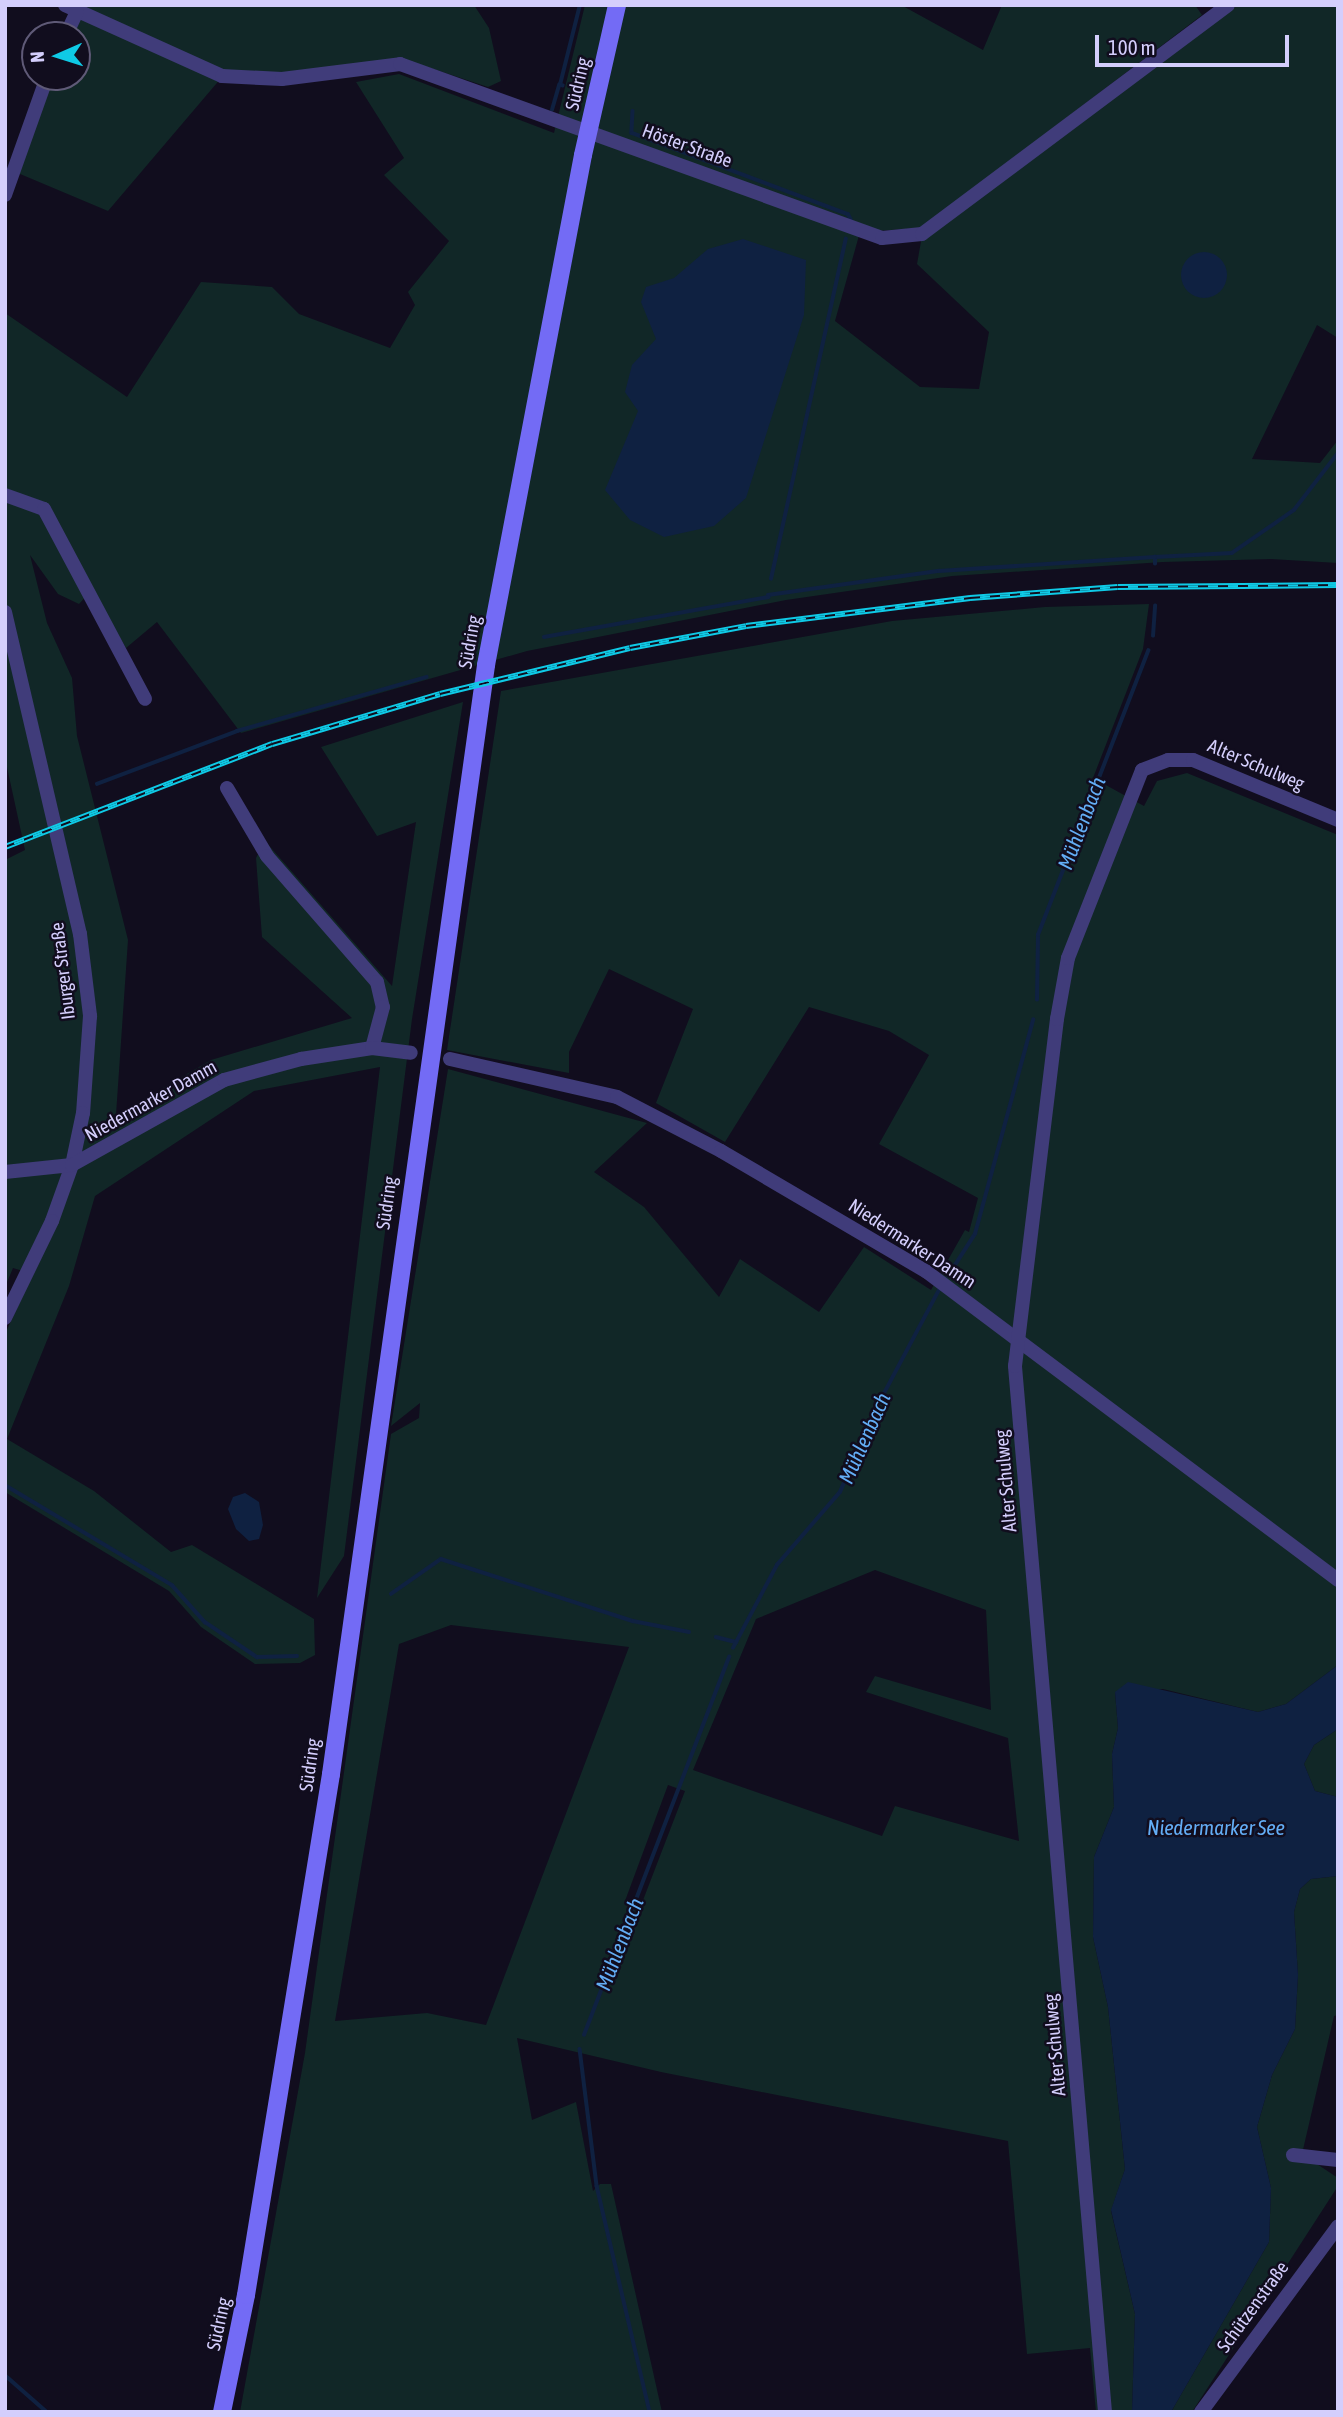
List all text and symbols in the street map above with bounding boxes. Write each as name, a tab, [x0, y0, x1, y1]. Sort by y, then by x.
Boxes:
north arrow	[21, 21, 91, 91]
scale bar	[1098, 21, 1292, 65]
text: 100 m	[1108, 35, 1156, 59]
text: N	[26, 51, 48, 63]
street label: Südring	[561, 55, 595, 113]
street label: Höster Straße	[639, 119, 735, 173]
street label: Südring	[454, 614, 486, 670]
street label: Alter Schulweg	[1204, 734, 1308, 796]
water label: Mühlenbach	[1052, 773, 1110, 873]
street label: Iburger Straße	[46, 921, 80, 1021]
street label: Niedermarker Damm	[81, 1055, 221, 1147]
street label: Südring	[372, 1175, 402, 1231]
street label: Niedermarker Damm	[844, 1194, 980, 1294]
water label: Mühlenbach	[833, 1389, 895, 1487]
street label: Alter Schulweg	[990, 1429, 1022, 1533]
street label: Südring	[295, 1737, 325, 1793]
water label: Niedermarker See	[1147, 1814, 1285, 1840]
water label: Mühlenbach	[590, 1894, 648, 1994]
street label: Alter Schulweg	[1039, 1993, 1071, 2097]
street label: Schützenstraße	[1212, 2257, 1294, 2357]
street label: Südring	[202, 2295, 236, 2353]

